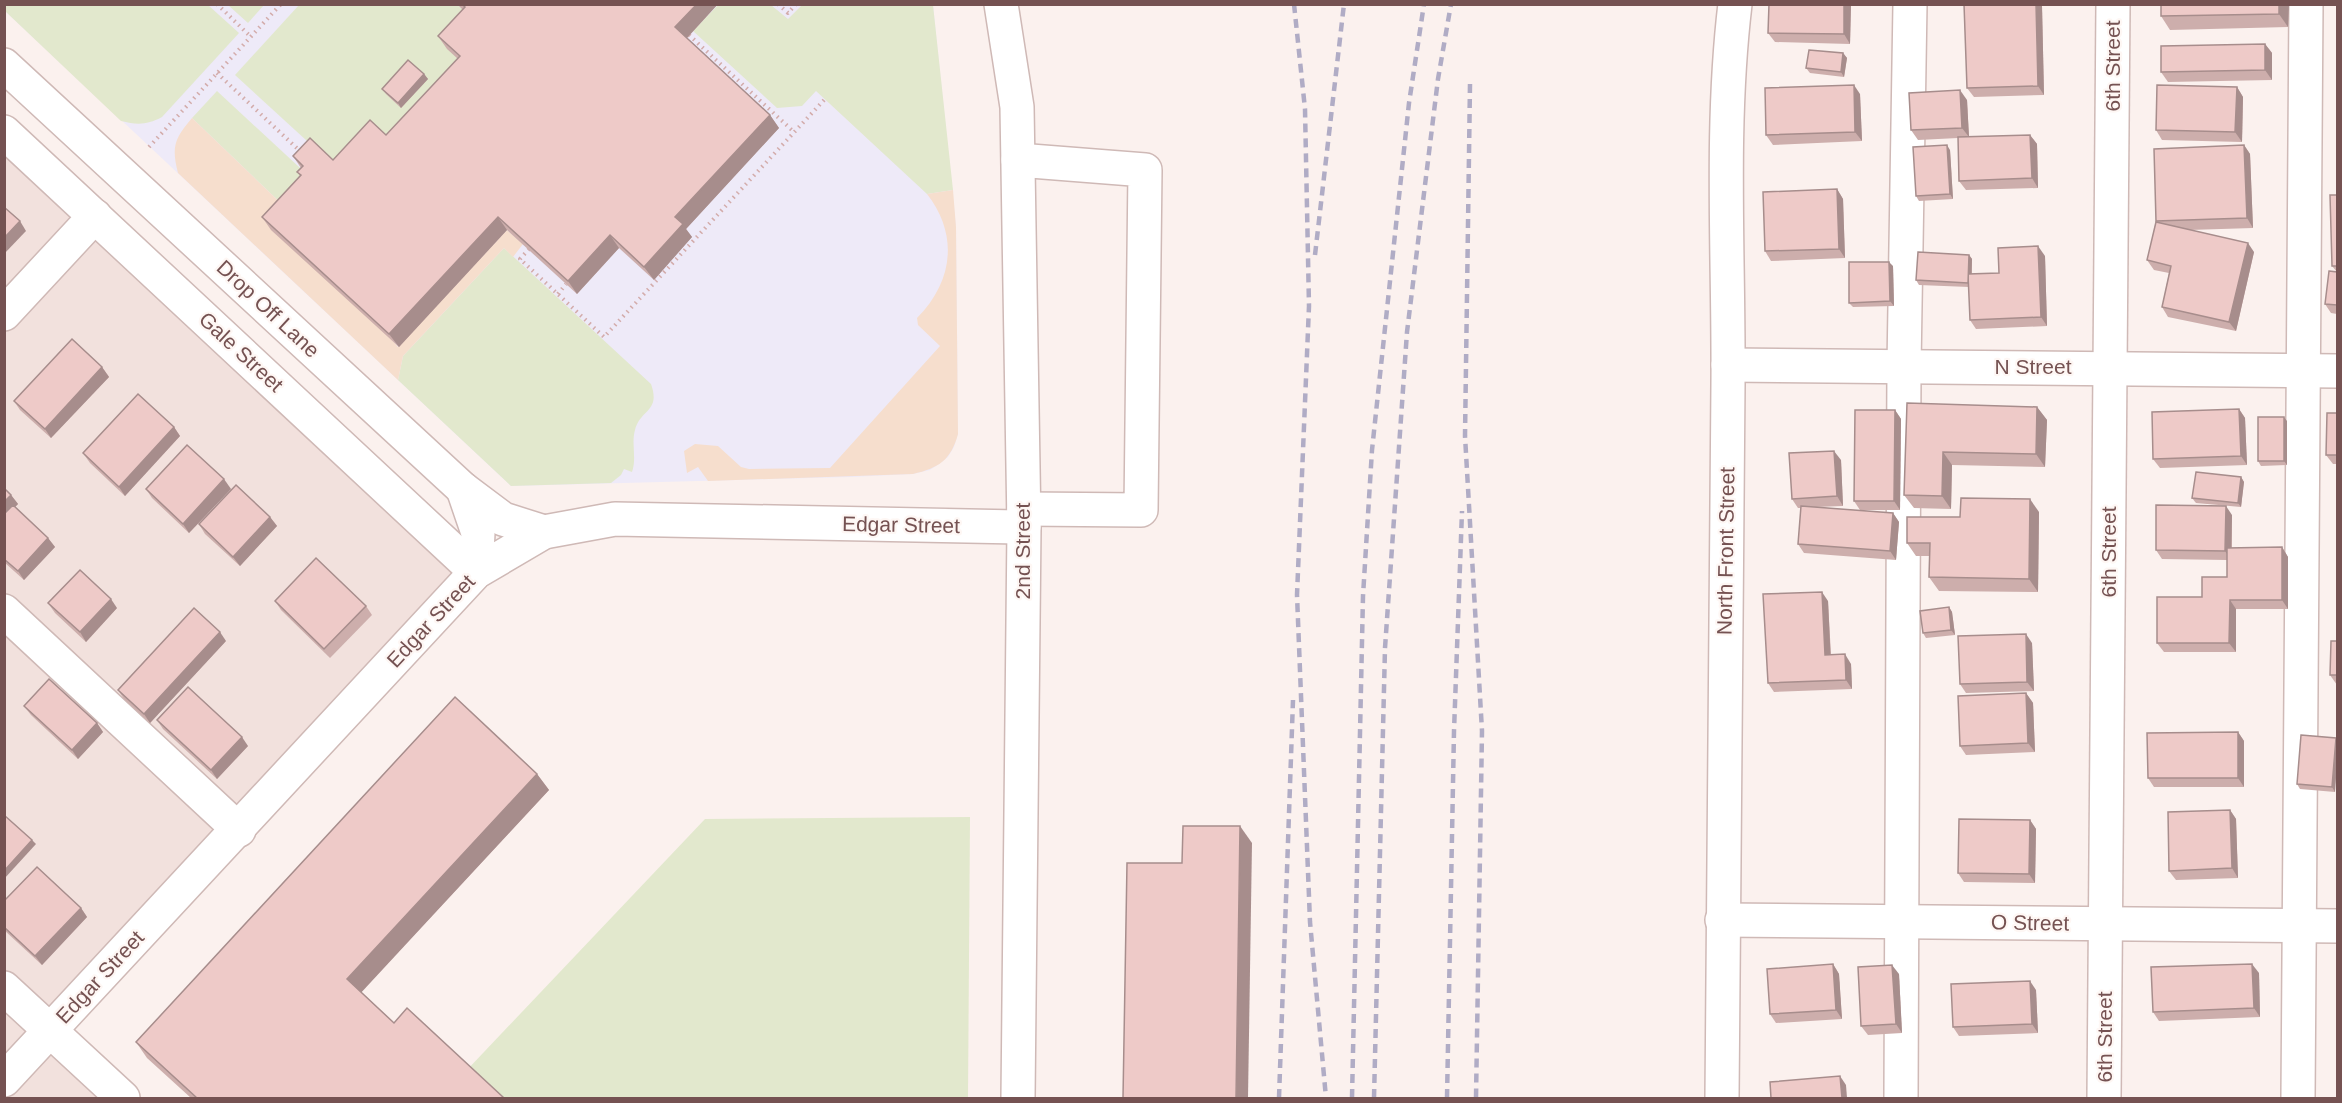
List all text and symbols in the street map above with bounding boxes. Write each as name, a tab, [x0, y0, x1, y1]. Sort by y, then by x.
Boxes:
street label: 6th Street	[2101, 20, 2124, 112]
street label: Drop Off Lane	[212, 255, 324, 362]
street label: Gale Street	[195, 307, 288, 396]
street label: N Street	[1994, 355, 2072, 378]
street label: North Front Street	[1713, 467, 1738, 635]
street label: 2nd Street	[1011, 502, 1034, 599]
street label: 6th Street	[2097, 506, 2120, 598]
street label: Edgar Street	[842, 512, 960, 537]
street label: Edgar Street	[382, 570, 479, 672]
street label: O Street	[1991, 910, 2069, 935]
street label: Edgar Street	[51, 926, 148, 1028]
street label: 6th Street	[2093, 991, 2116, 1083]

